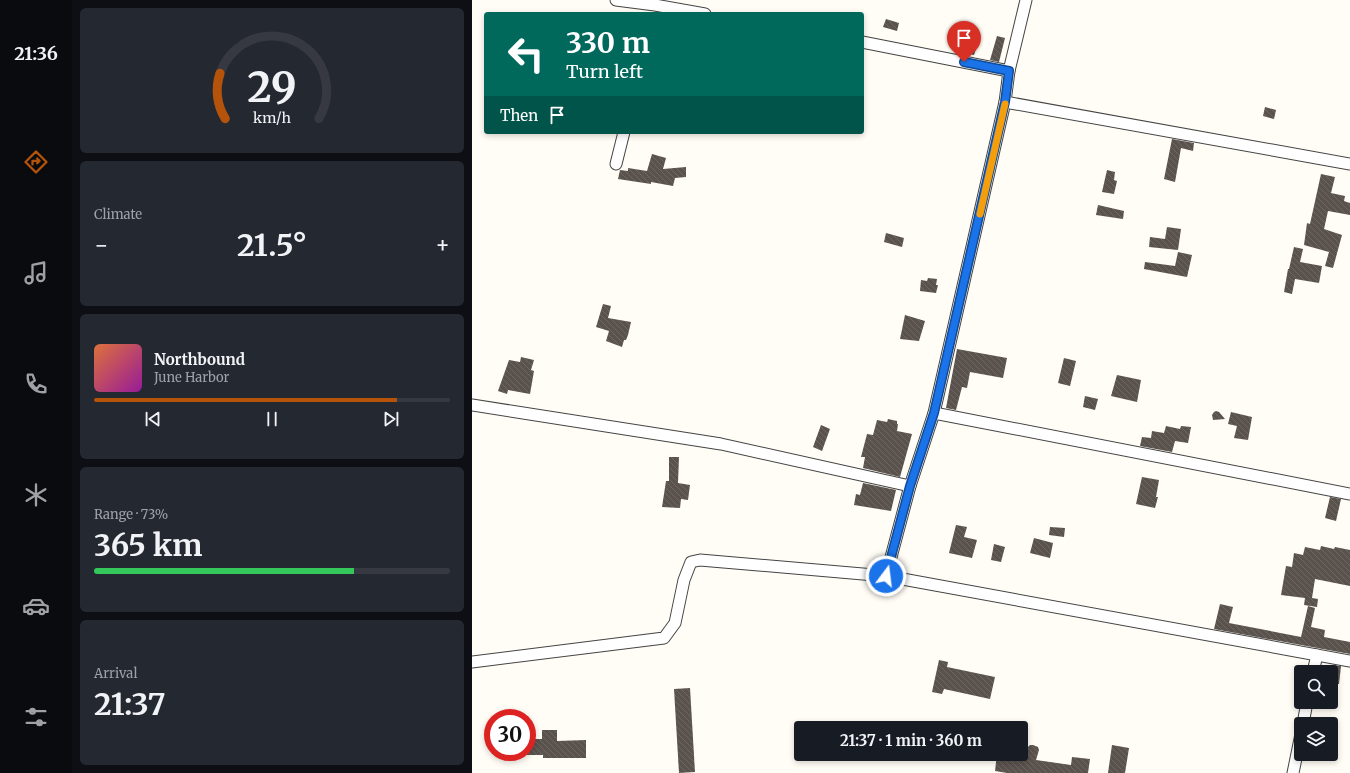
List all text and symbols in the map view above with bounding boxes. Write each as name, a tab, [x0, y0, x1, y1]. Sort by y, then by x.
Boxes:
pin	[947, 21, 981, 62]
text: 330 m	[566, 25, 650, 61]
icon: arrive	[953, 27, 975, 49]
icon: left	[500, 28, 552, 80]
text: 21:36	[14, 42, 58, 65]
text: 29	[247, 60, 297, 112]
text: Turn left	[566, 60, 643, 83]
icon: arrive	[546, 104, 568, 126]
text: Then	[500, 106, 538, 125]
text: km/h	[253, 108, 291, 126]
icon: directions	[22, 148, 50, 176]
text: Climate	[94, 206, 142, 223]
text: 21.5°	[237, 226, 307, 264]
text: −	[94, 231, 109, 259]
text: +	[435, 231, 450, 259]
icon: music	[22, 259, 50, 287]
text: Northbound	[154, 350, 245, 369]
text: June Harbor	[154, 369, 229, 386]
icon: phone	[22, 370, 50, 398]
icon: previous	[142, 408, 164, 430]
icon: pause	[261, 408, 283, 430]
icon: next	[380, 408, 402, 430]
icon: climate	[22, 481, 50, 509]
text: Range · 73%	[94, 506, 168, 523]
text: 365 km	[94, 526, 202, 564]
position arrow	[865, 555, 907, 597]
icon: car	[22, 592, 50, 620]
text: Arrival	[94, 665, 137, 682]
map controls	[1294, 665, 1338, 761]
button: search	[1294, 665, 1338, 709]
text: 21:37	[94, 685, 165, 723]
icon: filters	[22, 703, 50, 731]
speed limit sign: 30	[484, 709, 536, 761]
button: layers	[1294, 717, 1338, 761]
text: 21:37 · 1 min · 360 m	[840, 731, 982, 750]

